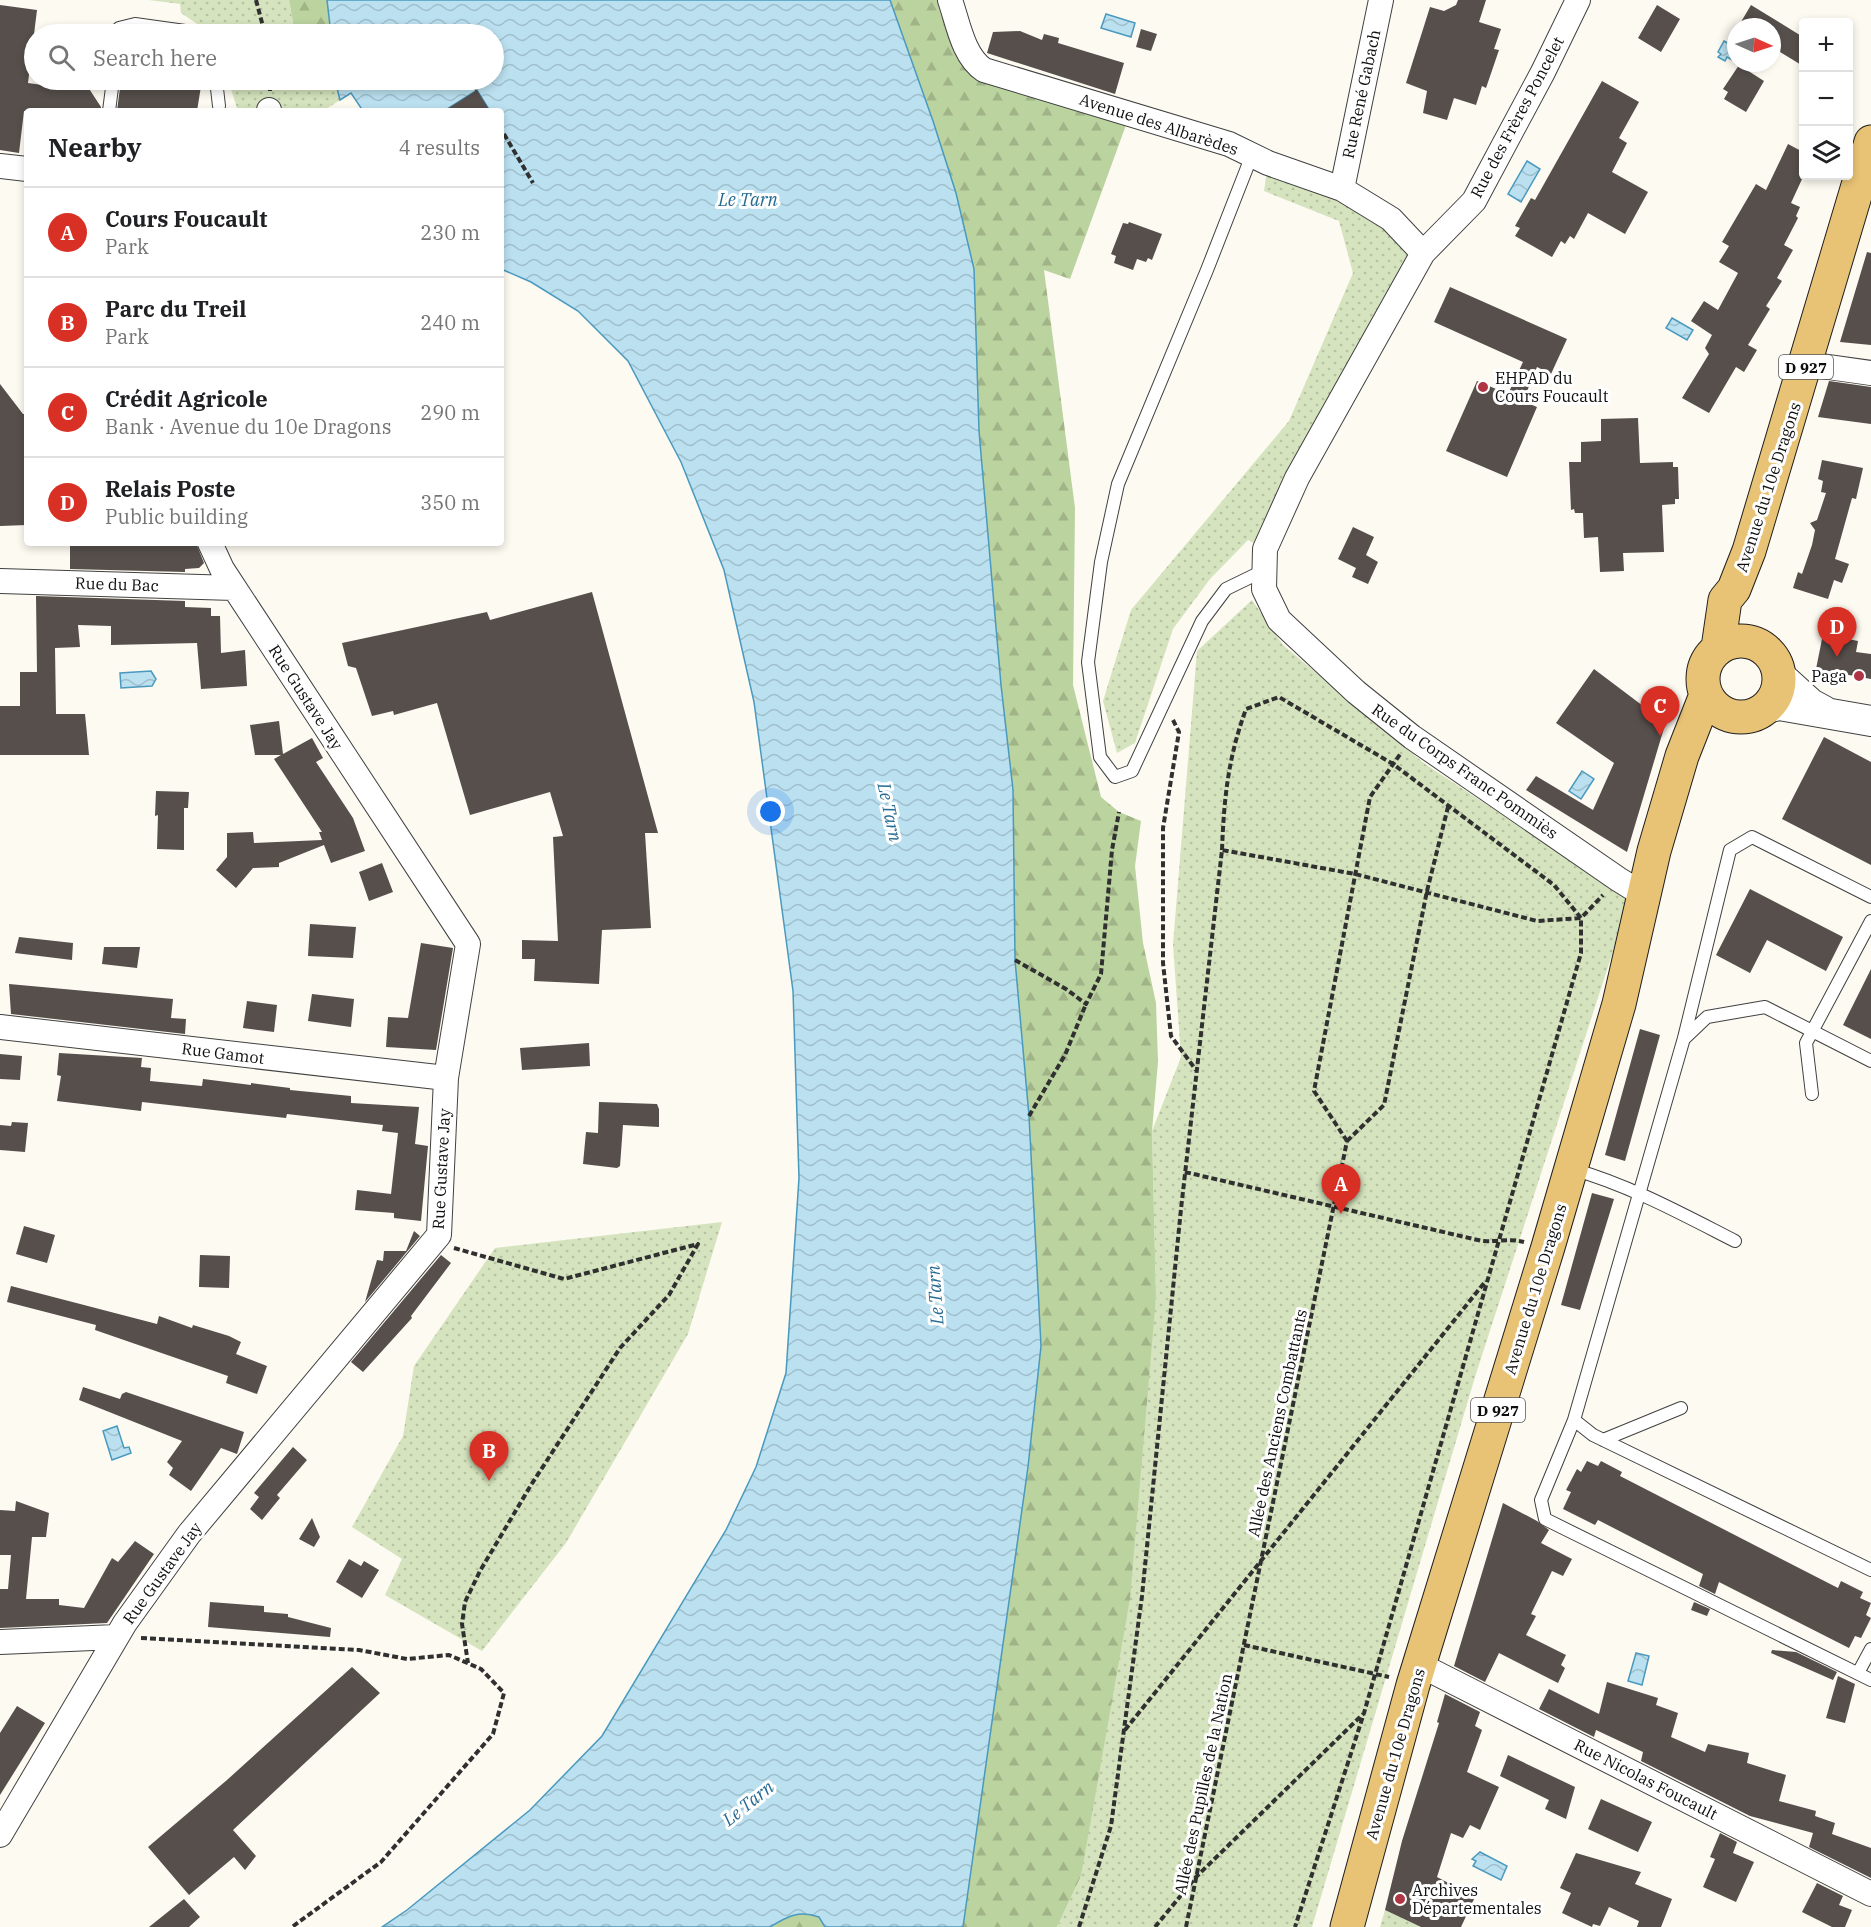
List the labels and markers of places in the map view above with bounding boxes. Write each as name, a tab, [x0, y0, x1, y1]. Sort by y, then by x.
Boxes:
place label: EHPAD du Cours Foucault	[1495, 368, 1609, 406]
marker: EHPAD du Cours Foucault	[1476, 380, 1490, 394]
pin: D	[1818, 608, 1856, 657]
place label: Paga	[1811, 666, 1847, 686]
marker: Paga	[1852, 669, 1866, 683]
pin: C	[1640, 686, 1680, 736]
pin: A	[1322, 1164, 1360, 1214]
pin: B	[470, 1432, 508, 1481]
place label: Archives Départementales	[1412, 1880, 1542, 1918]
marker: Archives Départementales	[1393, 1892, 1407, 1906]

